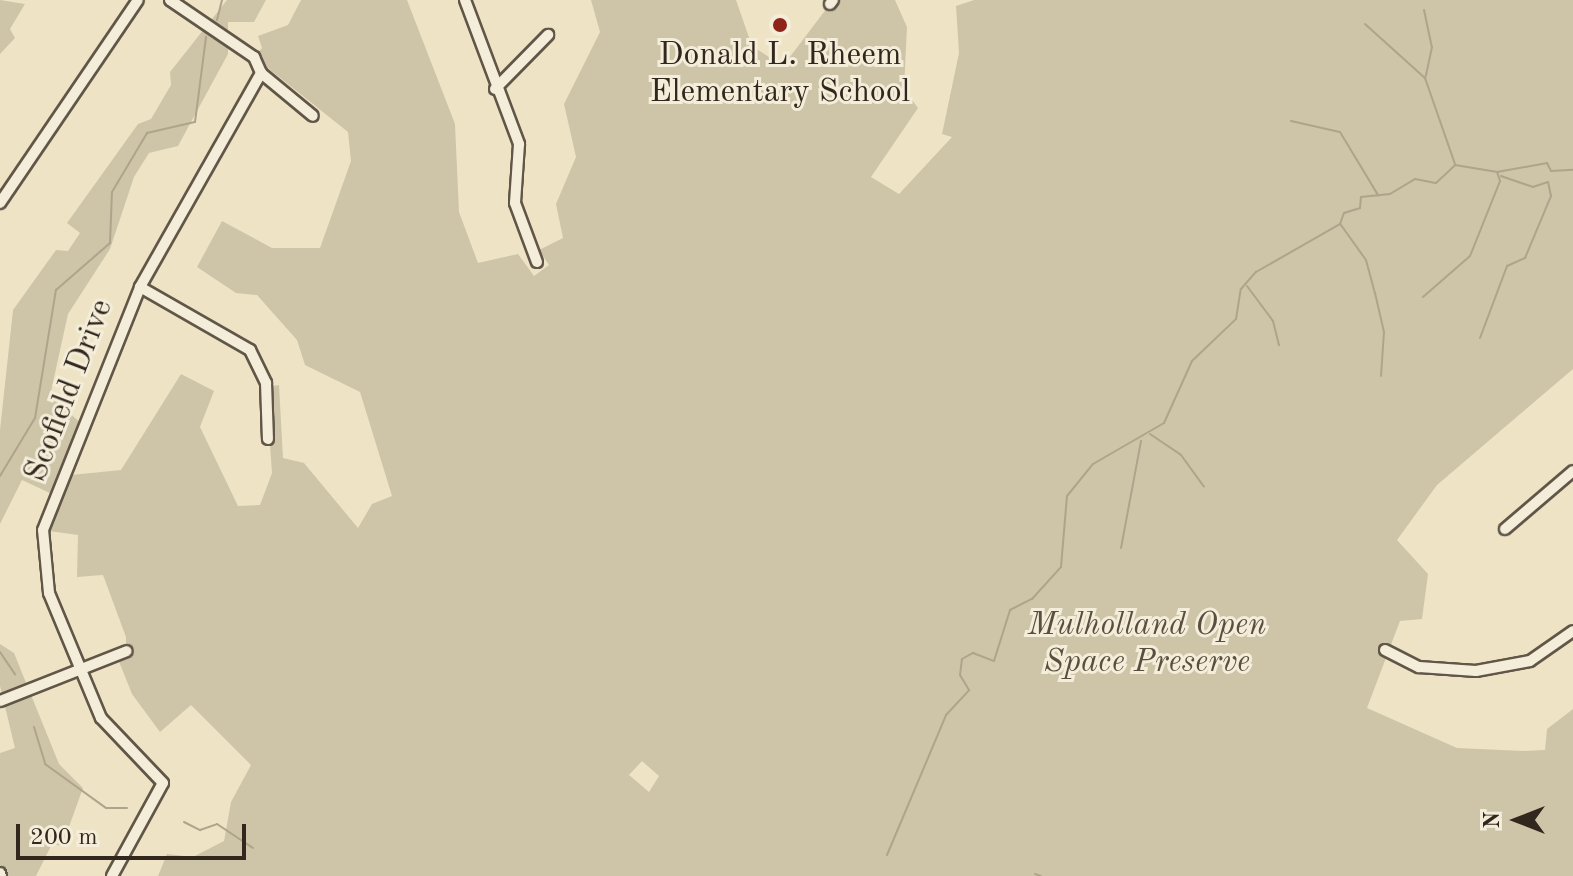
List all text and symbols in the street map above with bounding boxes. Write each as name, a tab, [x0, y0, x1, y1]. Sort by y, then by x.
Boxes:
marker: Donald L. Rheem Elementary School	[771, 16, 789, 34]
place label: Donald L. Rheem Elementary School	[650, 38, 910, 113]
street label: Scofield Drive	[18, 294, 122, 488]
park label: Mulholland Open Space Preserve	[1028, 608, 1266, 683]
north arrow	[1477, 780, 1557, 860]
scale bar	[20, 808, 250, 858]
text: N	[1482, 812, 1504, 828]
text: 200 m	[30, 826, 98, 850]

